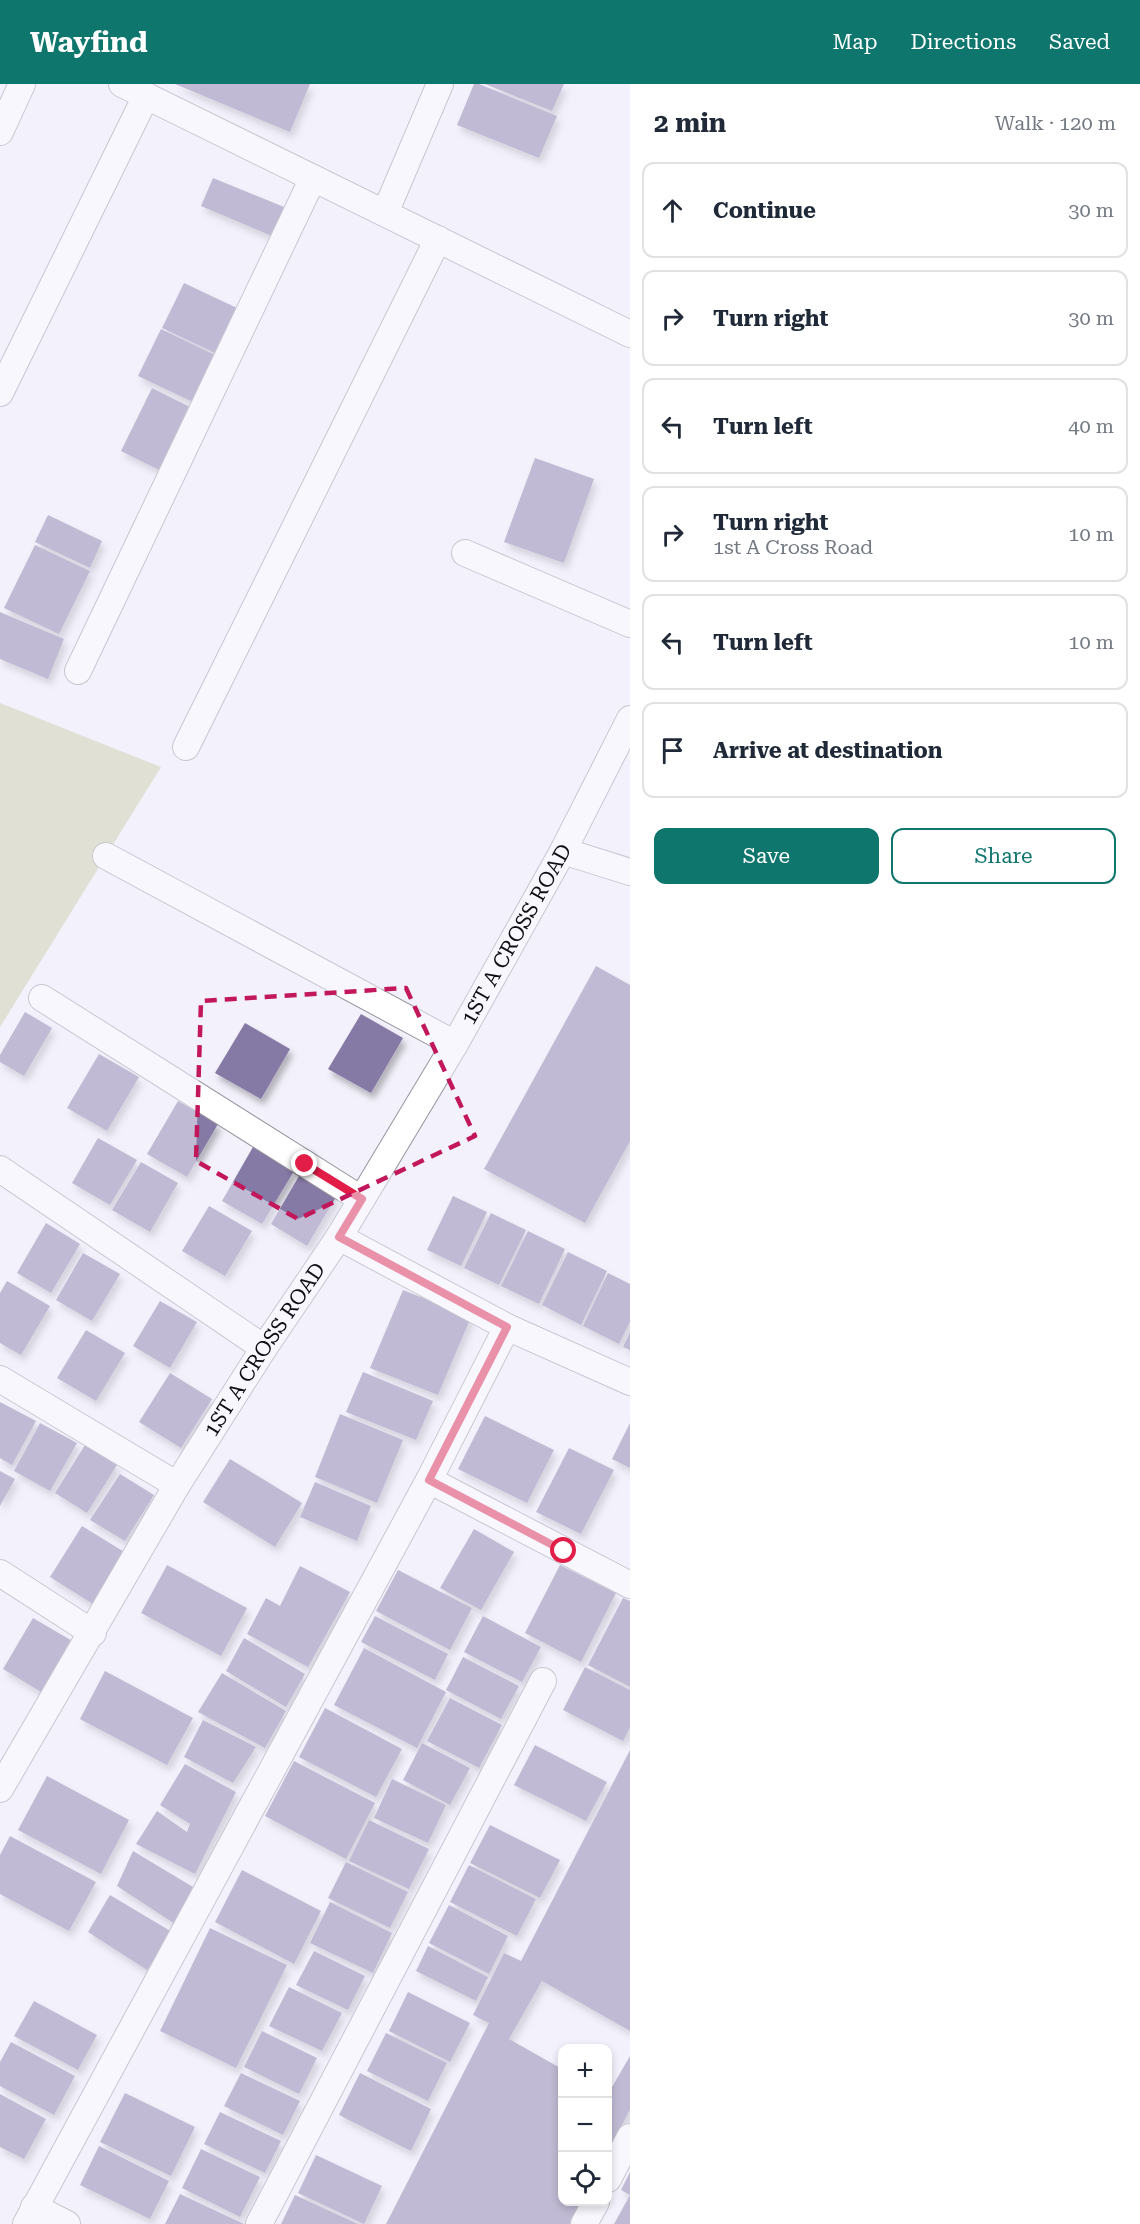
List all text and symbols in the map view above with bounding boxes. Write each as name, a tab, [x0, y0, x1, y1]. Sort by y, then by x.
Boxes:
text: Wayfind	[30, 26, 148, 59]
text: Map	[833, 30, 877, 54]
text: Directions	[910, 30, 1016, 54]
text: Saved	[1049, 30, 1110, 54]
text: 2 min	[654, 108, 726, 138]
text: Walk · 120 m	[995, 111, 1116, 135]
icon: ahead	[656, 194, 689, 227]
text: Continue	[713, 198, 816, 223]
text: 30 m	[1068, 198, 1114, 222]
icon: right	[656, 302, 689, 335]
text: Turn right	[713, 306, 828, 331]
text: 30 m	[1068, 306, 1114, 330]
icon: left	[656, 410, 689, 443]
text: Turn left	[713, 414, 813, 439]
text: 40 m	[1068, 414, 1114, 438]
text: Turn right	[713, 510, 828, 535]
icon: right	[656, 518, 689, 551]
text: 10 m	[1068, 522, 1114, 546]
text: 1st A Cross Road	[713, 535, 873, 559]
icon: left	[656, 626, 689, 659]
text: Turn left	[713, 630, 813, 655]
text: 10 m	[1068, 630, 1114, 654]
icon: arrive	[656, 734, 689, 767]
text: Arrive at destination	[713, 738, 942, 763]
button: Save	[654, 828, 879, 884]
button: Share	[891, 828, 1116, 884]
street label: 1ST A CROSS ROAD	[456, 840, 576, 1029]
route end	[291, 1150, 317, 1176]
street label: 1ST A CROSS ROAD	[199, 1258, 330, 1441]
route start	[550, 1537, 576, 1563]
map controls	[558, 2044, 612, 2206]
button: +	[558, 2044, 612, 2098]
button: −	[558, 2098, 612, 2152]
button: locate	[558, 2152, 612, 2206]

